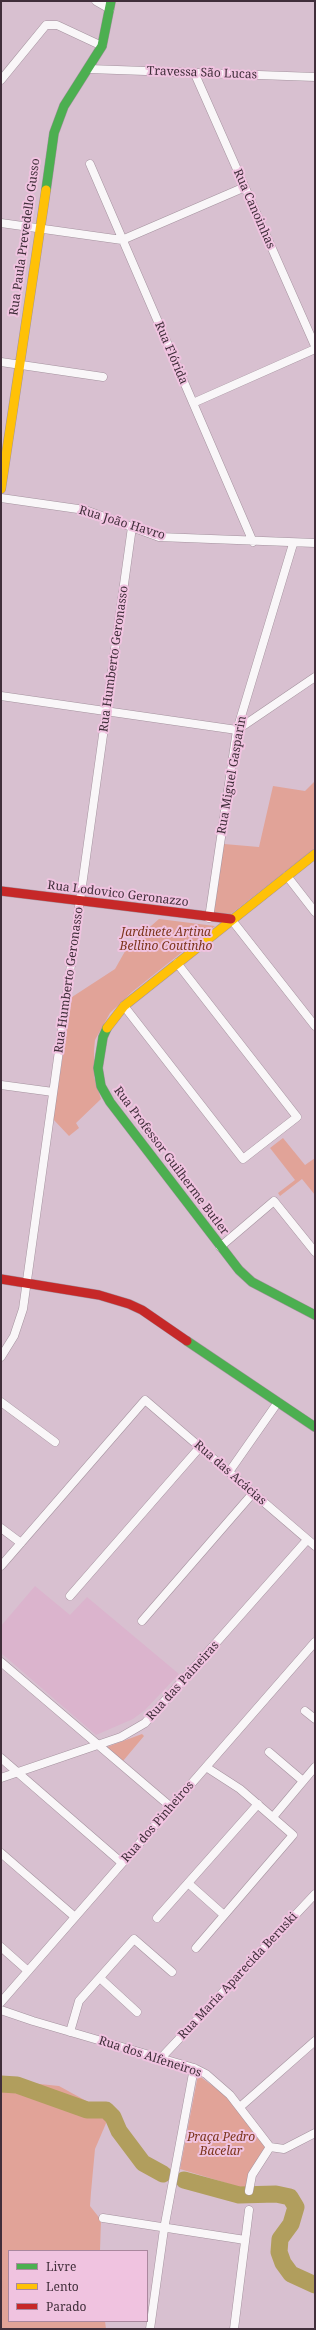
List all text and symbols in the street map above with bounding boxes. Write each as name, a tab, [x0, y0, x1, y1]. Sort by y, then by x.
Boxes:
street label: Travessa São Lucas	[147, 64, 257, 82]
street label: Rua Paula Prevedello Gusso	[7, 158, 43, 316]
street label: Rua Canoinhas	[230, 167, 278, 251]
street label: Rua Flórida	[151, 319, 191, 387]
street label: Rua João Havro	[77, 503, 167, 543]
street label: Rua Humberto Geronasso	[97, 585, 131, 733]
street label: Rua Miguel Gasparin	[214, 715, 250, 835]
street label: Rua Lodovico Geronazzo	[47, 878, 189, 910]
street label: Rua Humberto Geronasso	[52, 906, 86, 1054]
park label: Jardinete Artina Bellino Coutinho	[120, 926, 212, 954]
street label: Rua Professor Guilherme Butler	[110, 1084, 232, 1238]
street label: Rua das Acácias	[191, 1438, 269, 1508]
street label: Rua das Paineiras	[144, 1638, 222, 1724]
street label: Rua dos Pinheiros	[119, 1778, 197, 1866]
street label: Rua Maria Aparecida Beruski	[175, 1910, 301, 2042]
street label: Rua dos Alfeneiros	[97, 2034, 203, 2080]
park label: Praça Pedro Bacelar	[187, 2131, 255, 2159]
legend	[8, 2250, 148, 2322]
text: Livre	[46, 2258, 76, 2275]
text: Lento	[46, 2278, 79, 2295]
text: Parado	[46, 2298, 86, 2315]

